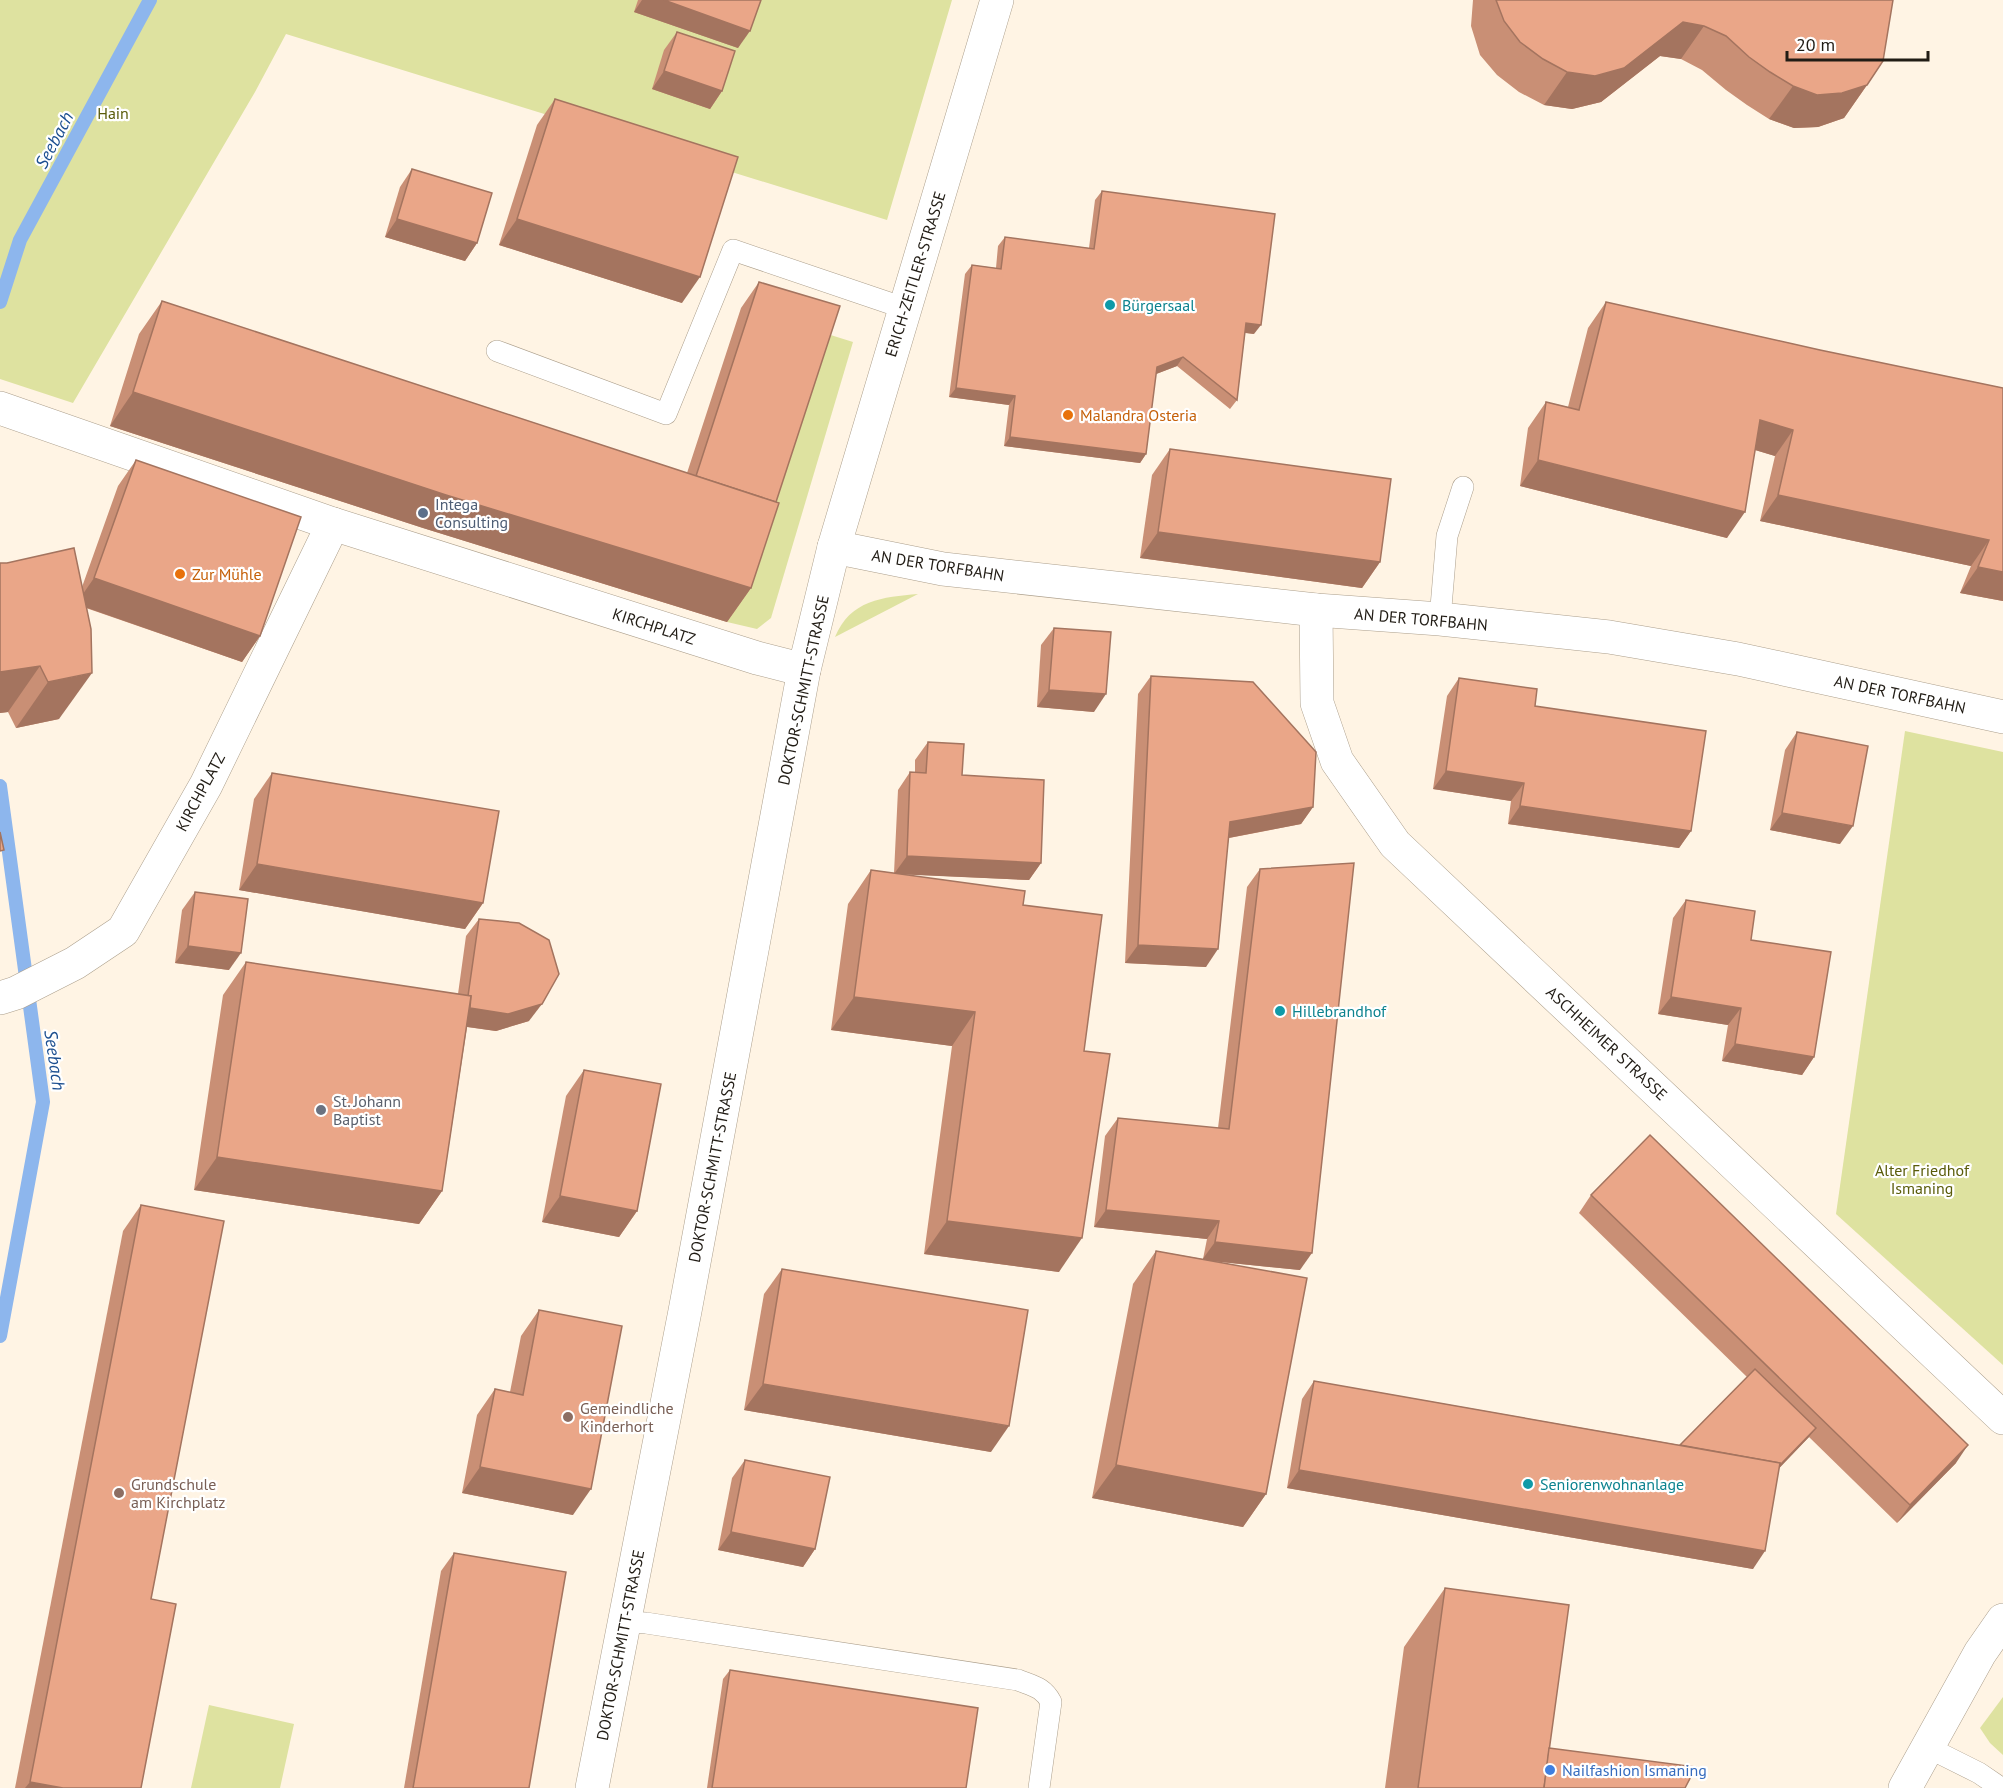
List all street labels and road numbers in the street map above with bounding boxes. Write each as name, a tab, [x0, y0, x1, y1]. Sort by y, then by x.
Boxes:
street label: ERICH-ZEITLER-STRASSE	[880, 189, 950, 359]
street label: AN DER TORFBAHN	[870, 545, 1006, 585]
street label: DOKTOR-SCHMITT-STRASSE	[773, 593, 833, 787]
street label: KIRCHPLATZ	[610, 603, 698, 649]
street label: AN DER TORFBAHN	[1353, 603, 1489, 635]
street label: AN DER TORFBAHN	[1832, 670, 1968, 718]
street label: KIRCHPLATZ	[171, 749, 229, 835]
street label: ASCHHEIMER STRASSE	[1542, 982, 1672, 1104]
street label: DOKTOR-SCHMITT-STRASSE	[684, 1070, 740, 1264]
street label: DOKTOR-SCHMITT-STRASSE	[592, 1548, 648, 1742]

